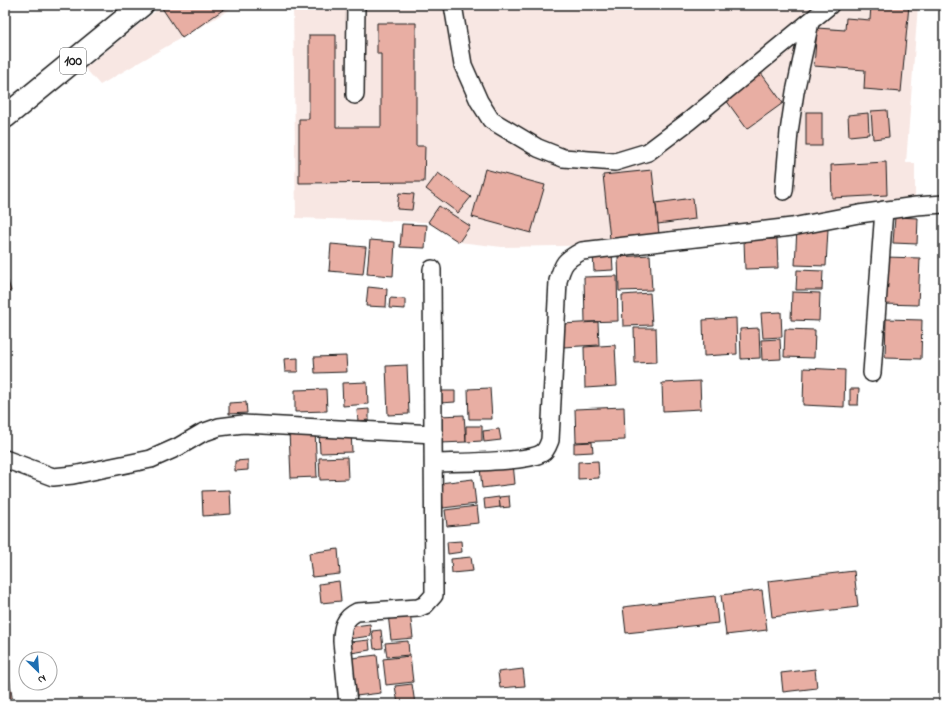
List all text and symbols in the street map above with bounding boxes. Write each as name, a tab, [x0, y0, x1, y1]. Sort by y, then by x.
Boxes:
road number: 100	[60, 48, 86, 74]
north arrow	[18, 651, 58, 691]
text: N	[35, 670, 49, 688]

